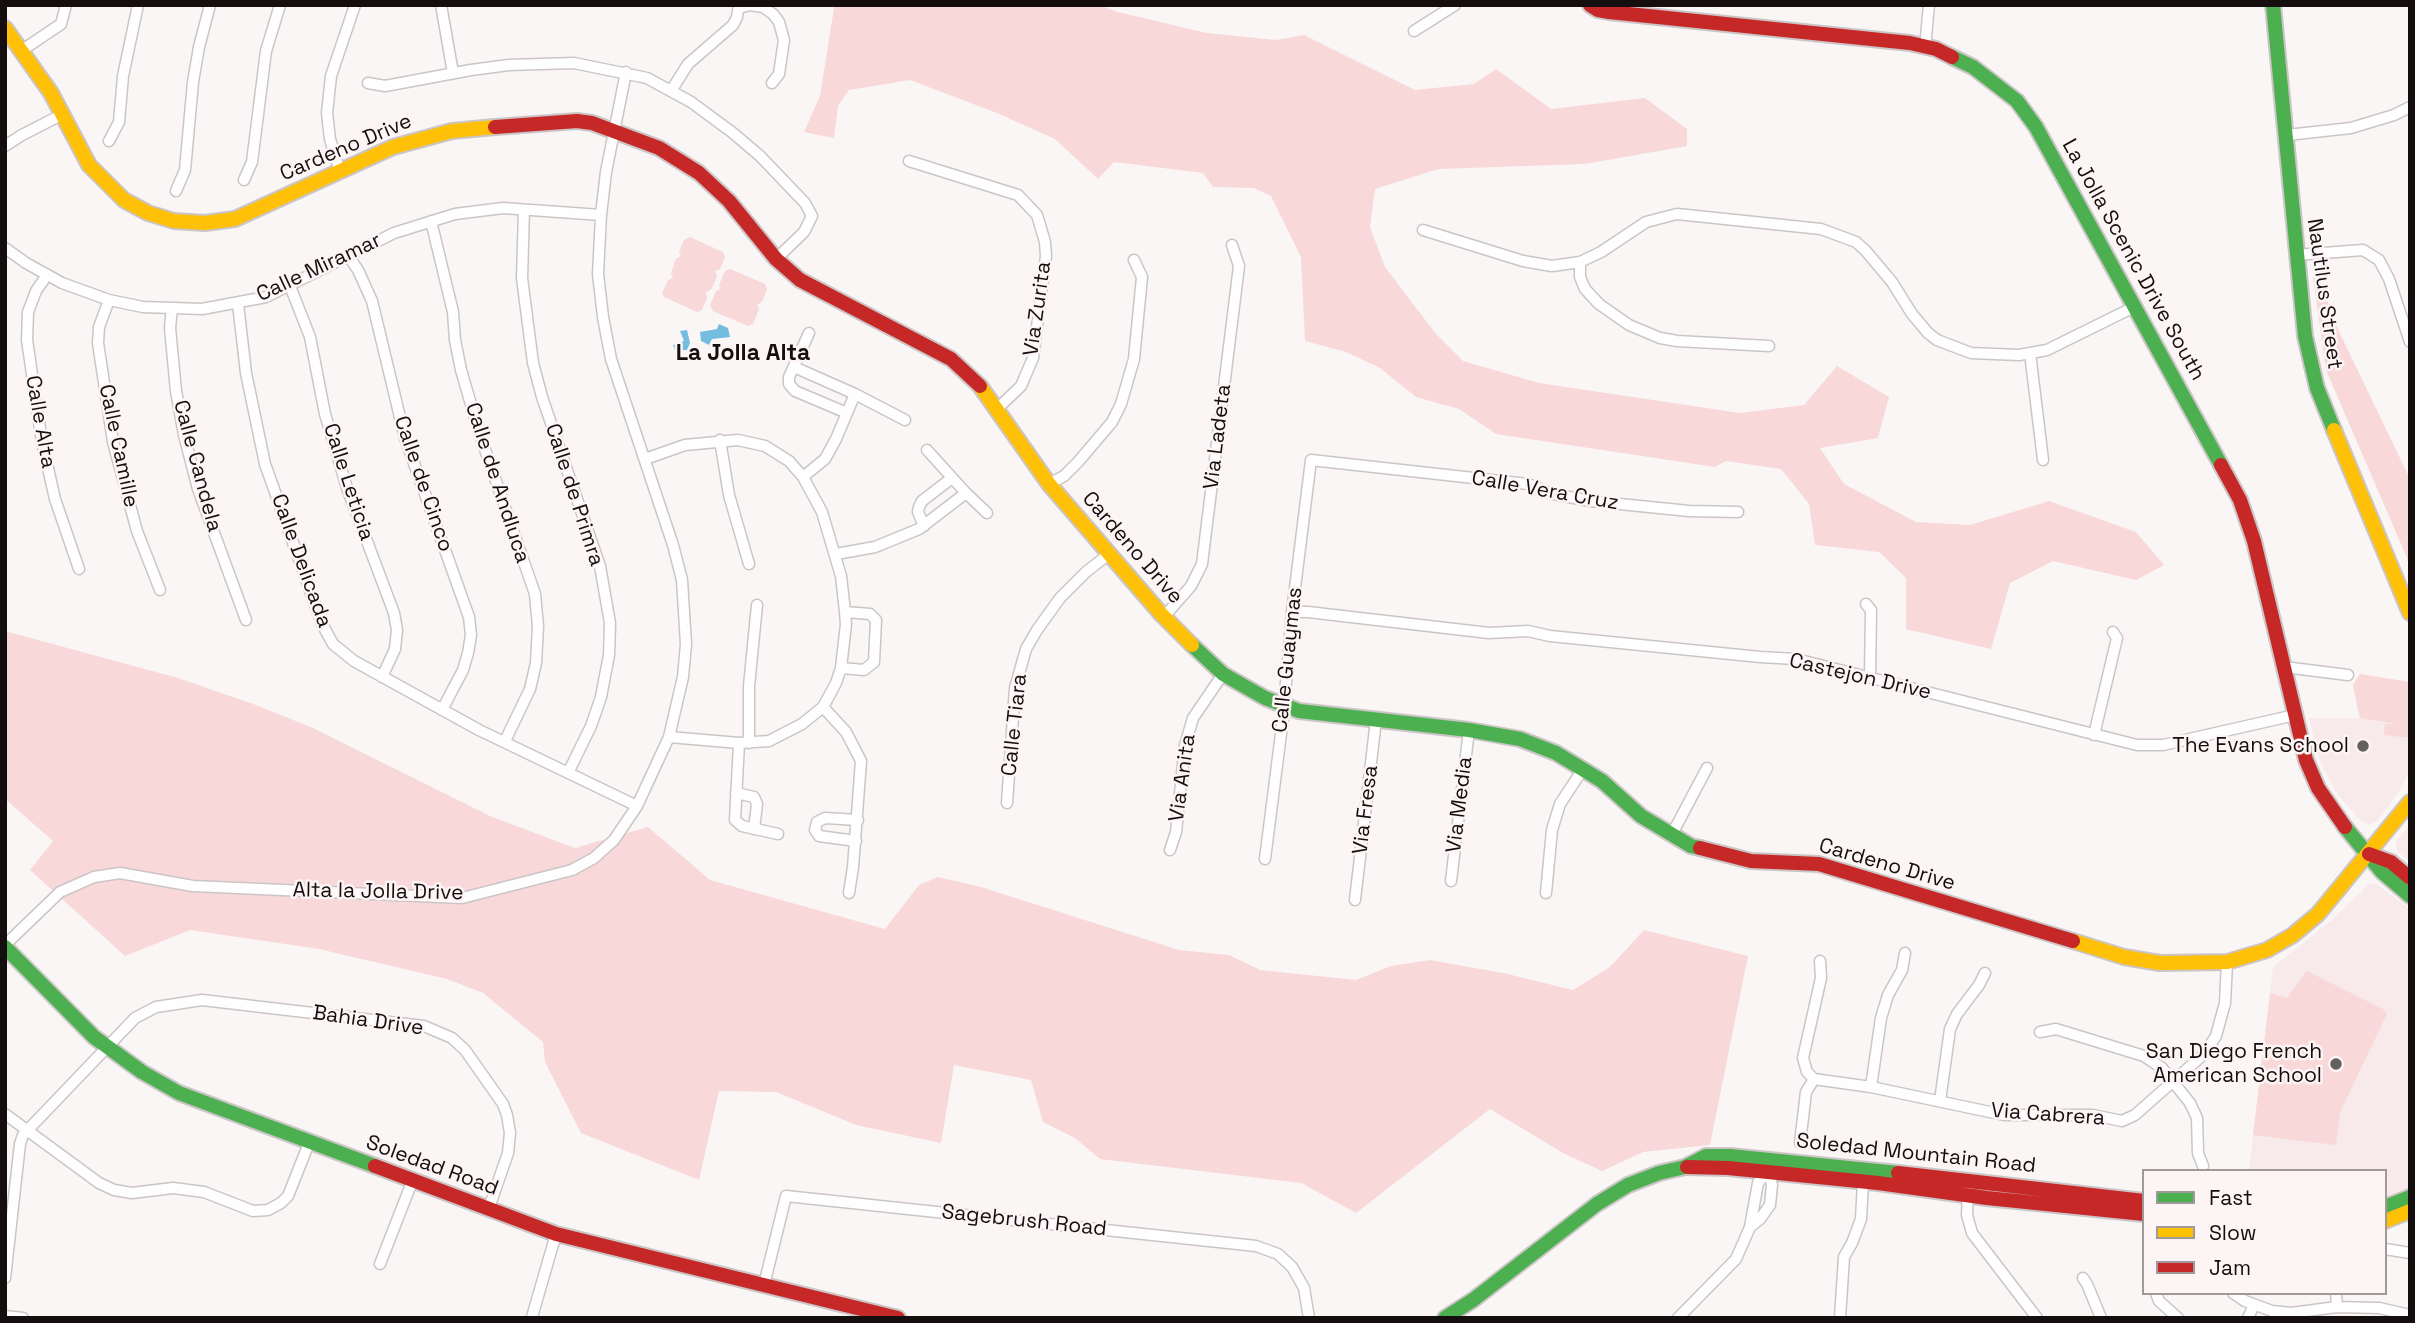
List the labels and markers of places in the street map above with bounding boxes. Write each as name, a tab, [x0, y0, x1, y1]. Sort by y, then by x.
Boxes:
place label: The Evans School	[2172, 733, 2349, 759]
marker: The Evans School	[2355, 738, 2371, 754]
place label: San Diego French American School	[2146, 1039, 2322, 1089]
marker: San Diego French American School	[2328, 1056, 2344, 1072]

